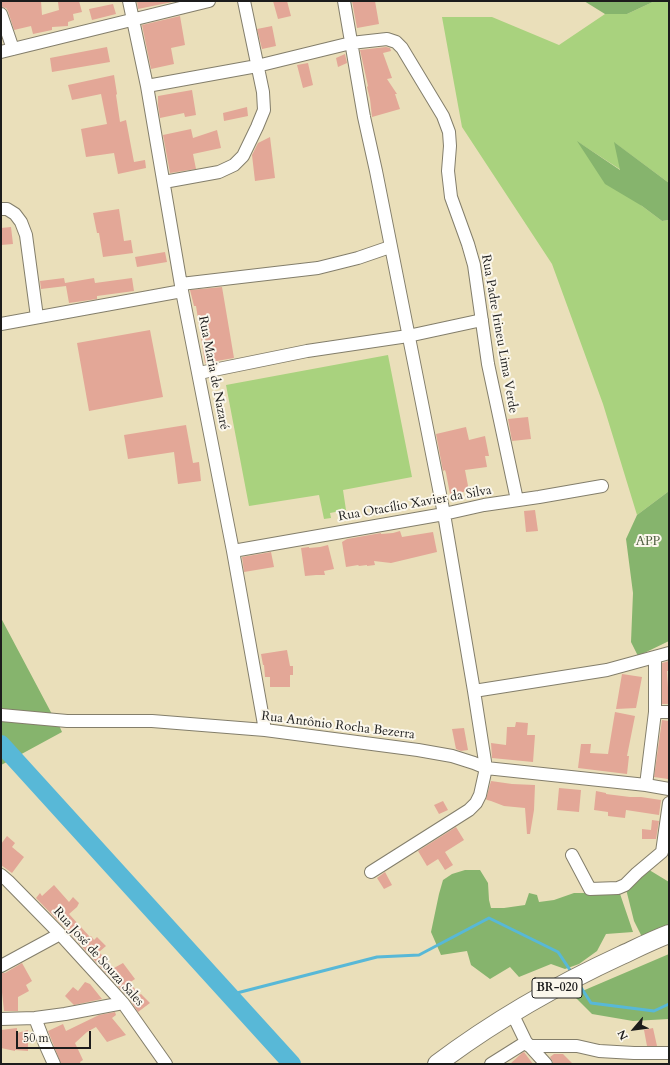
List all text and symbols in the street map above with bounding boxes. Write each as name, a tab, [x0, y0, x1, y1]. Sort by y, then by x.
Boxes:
street label: Rua Padre Irineu Lima Verde	[477, 253, 521, 415]
street label: Rua Maria de Nazaré	[194, 315, 232, 431]
street label: Rua Otacílio Xavier da Silva	[337, 483, 493, 525]
park label: APP	[636, 534, 660, 550]
street label: Rua Antônio Rocha Bezerra	[260, 709, 416, 743]
street label: Rua José de Souza Sales	[49, 904, 147, 1010]
road number: BR-020	[532, 978, 582, 998]
north arrow	[614, 1009, 654, 1049]
scale bar	[18, 1023, 93, 1049]
text: N	[614, 1027, 632, 1043]
text: 50 m	[23, 1030, 49, 1046]

